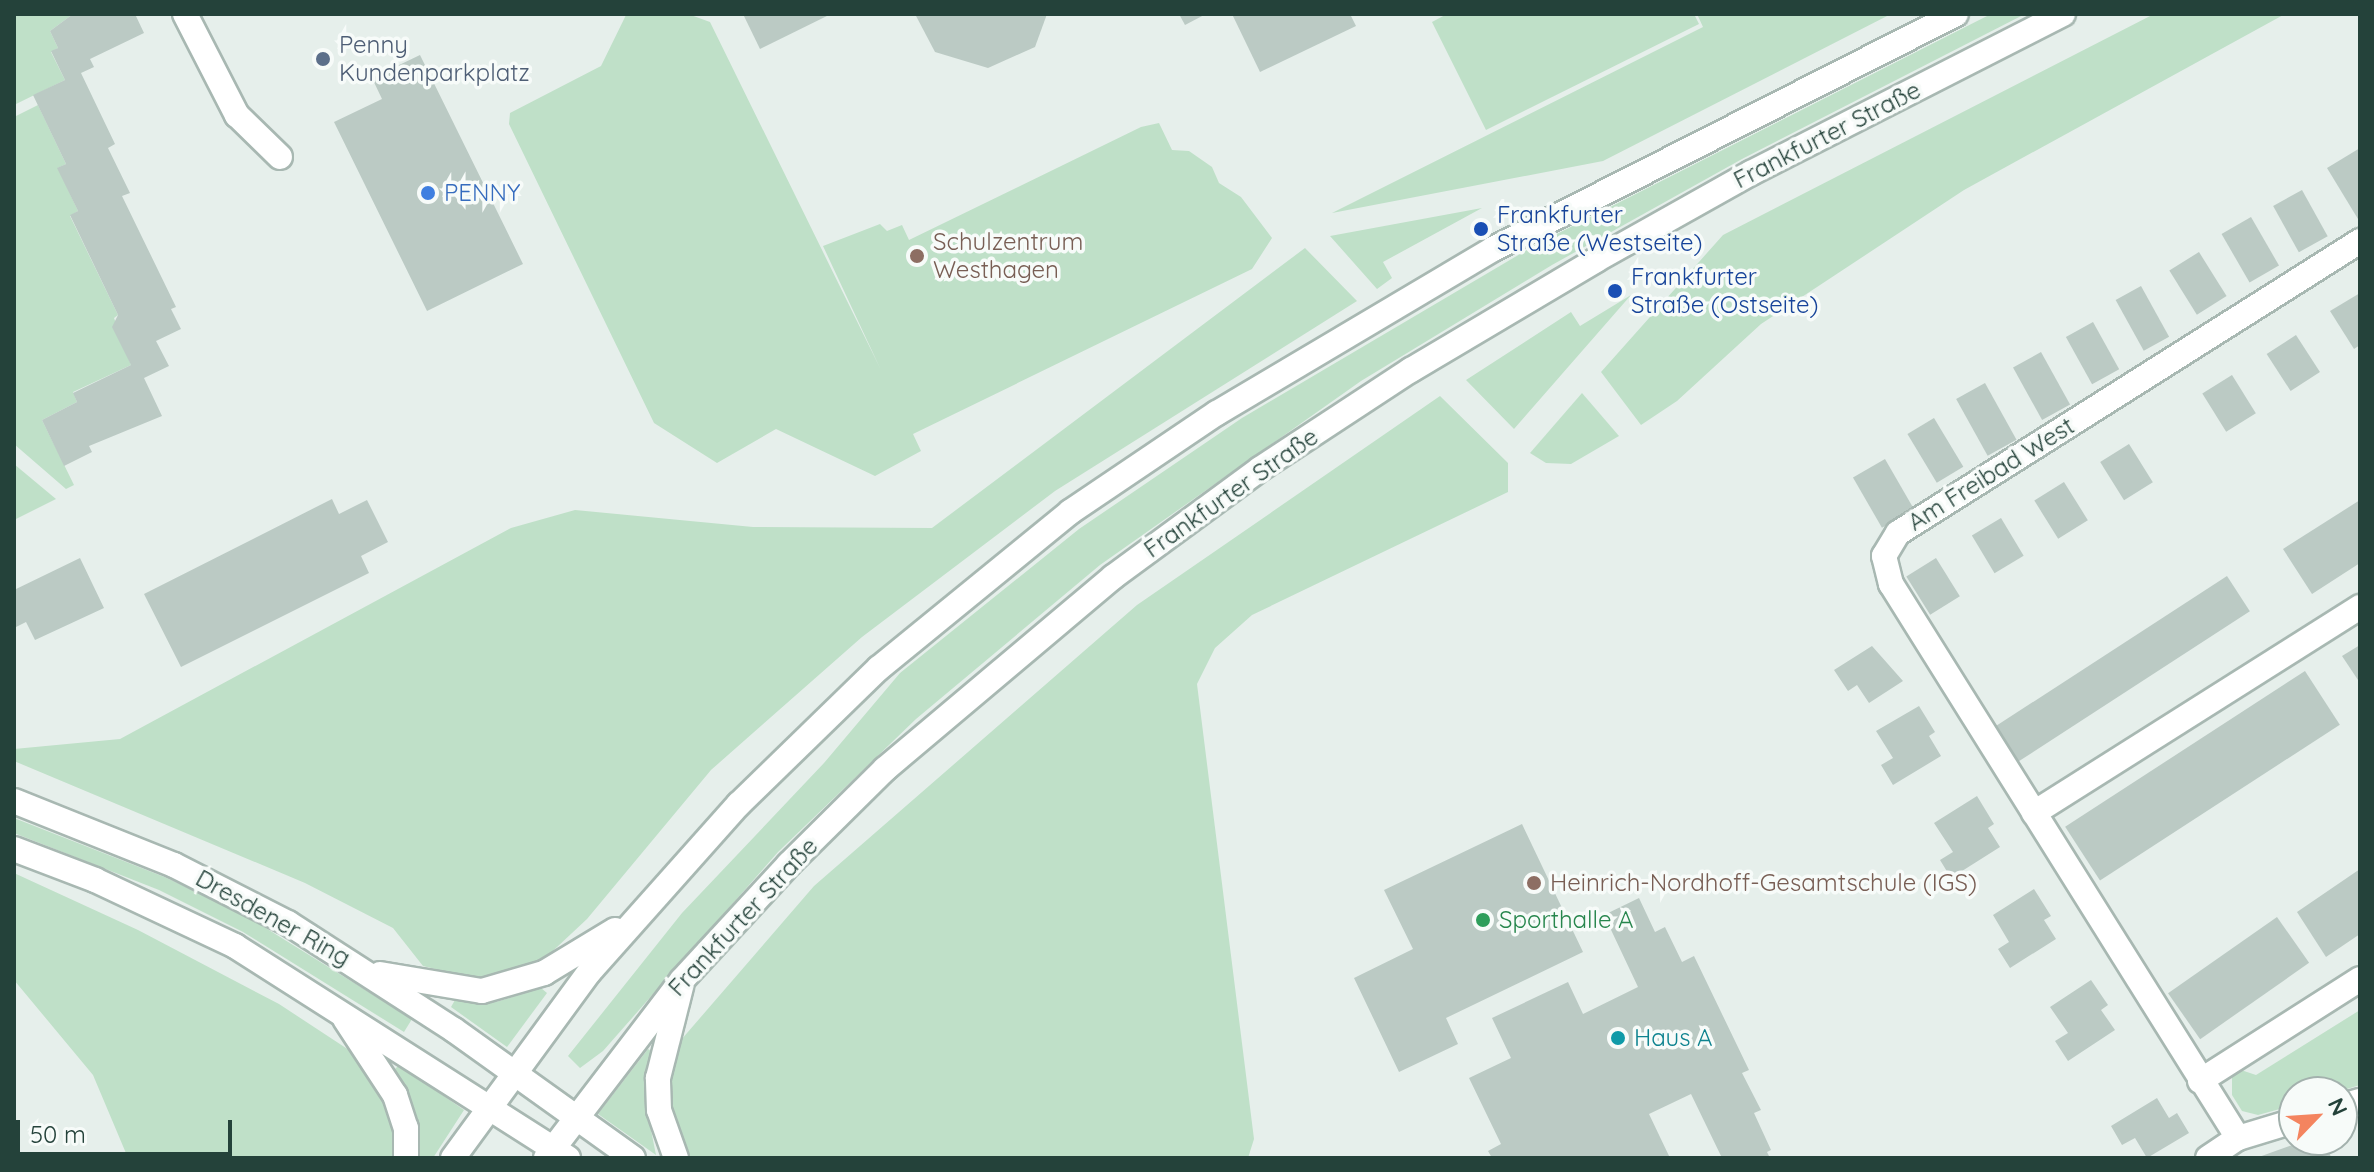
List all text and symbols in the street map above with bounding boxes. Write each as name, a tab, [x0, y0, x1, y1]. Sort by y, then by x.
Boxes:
place label: Penny Kundenparkplatz	[339, 31, 530, 87]
marker: Penny Kundenparkplatz	[314, 50, 332, 68]
street label: Frankfurter Straße	[1729, 75, 1925, 195]
place label: PENNY	[444, 179, 520, 207]
marker: PENNY	[419, 184, 437, 202]
place label: Frankfurter Straße (Westseite)	[1497, 201, 1703, 257]
marker: Frankfurter Straße (Westseite)	[1472, 220, 1490, 238]
place label: Schulzentrum Westhagen	[933, 228, 1083, 284]
marker: Schulzentrum Westhagen	[908, 247, 926, 265]
place label: Frankfurter Straße (Ostseite)	[1631, 263, 1819, 319]
marker: Frankfurter Straße (Ostseite)	[1606, 282, 1624, 300]
street label: Am Freibad West	[1903, 411, 2079, 537]
street label: Frankfurter Straße	[1138, 422, 1324, 564]
street label: Frankfurter Straße	[662, 832, 824, 1002]
street label: Dresdener Ring	[191, 864, 355, 972]
place label: Heinrich-Nordhoff-Gesamtschule (IGS)	[1550, 869, 1977, 897]
marker: Heinrich-Nordhoff-Gesamtschule (IGS)	[1525, 874, 1543, 892]
place label: Sporthalle A	[1499, 906, 1634, 934]
marker: Sporthalle A	[1474, 911, 1492, 929]
place label: Haus A	[1634, 1024, 1713, 1052]
marker: Haus A	[1609, 1029, 1627, 1047]
north arrow	[2278, 1076, 2358, 1156]
text: N	[2322, 1093, 2354, 1120]
scale bar	[20, 1104, 236, 1154]
text: 50 m	[30, 1119, 86, 1149]

